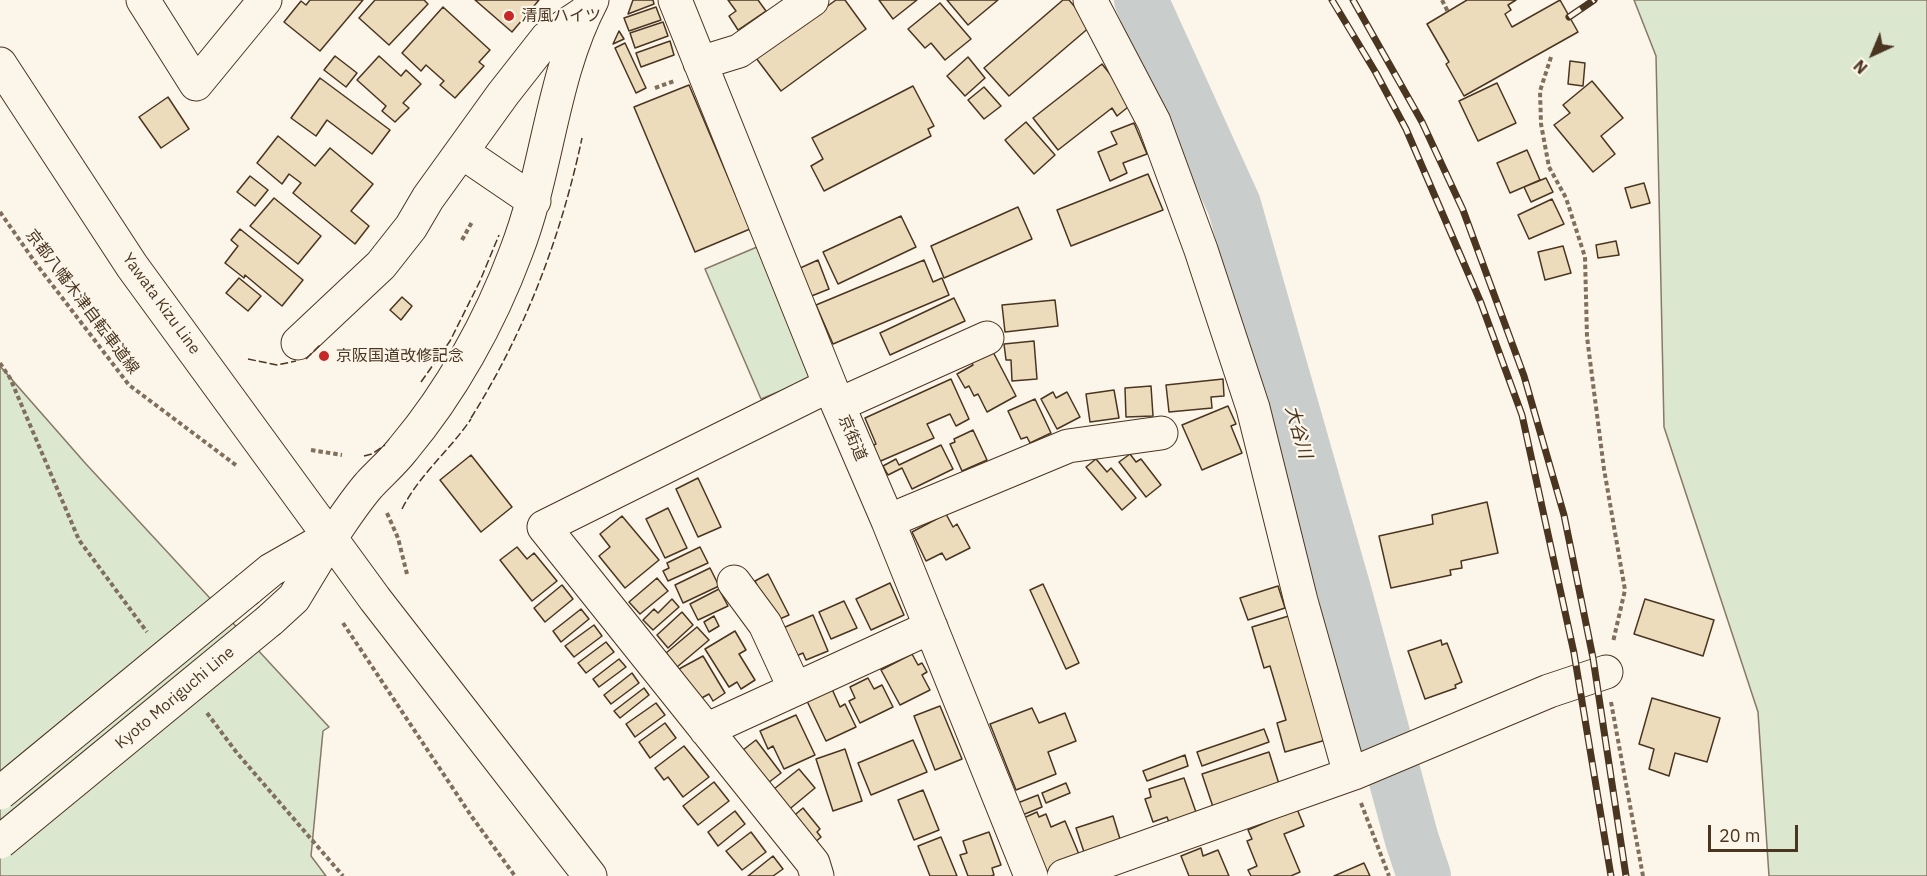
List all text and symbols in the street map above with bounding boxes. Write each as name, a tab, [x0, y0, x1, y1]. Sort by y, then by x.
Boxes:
place label: 清風ハイツ	[521, 6, 601, 26]
marker: 清風ハイツ	[502, 9, 516, 23]
north arrow	[1843, 24, 1903, 84]
text: N	[1849, 56, 1872, 78]
street label: 京都八幡木津自転車道線	[21, 226, 143, 378]
street label: Yawata Kizu Line	[118, 250, 204, 358]
place label: 京阪国道改修記念	[336, 346, 464, 366]
marker: 京阪国道改修記念	[317, 349, 331, 363]
water label: 大谷川	[1280, 403, 1316, 461]
street label: 京街道	[834, 412, 870, 464]
street label: Kyoto Moriguchi Line	[112, 643, 238, 753]
scale bar	[1711, 813, 1801, 851]
text: 20 m	[1719, 824, 1761, 847]

